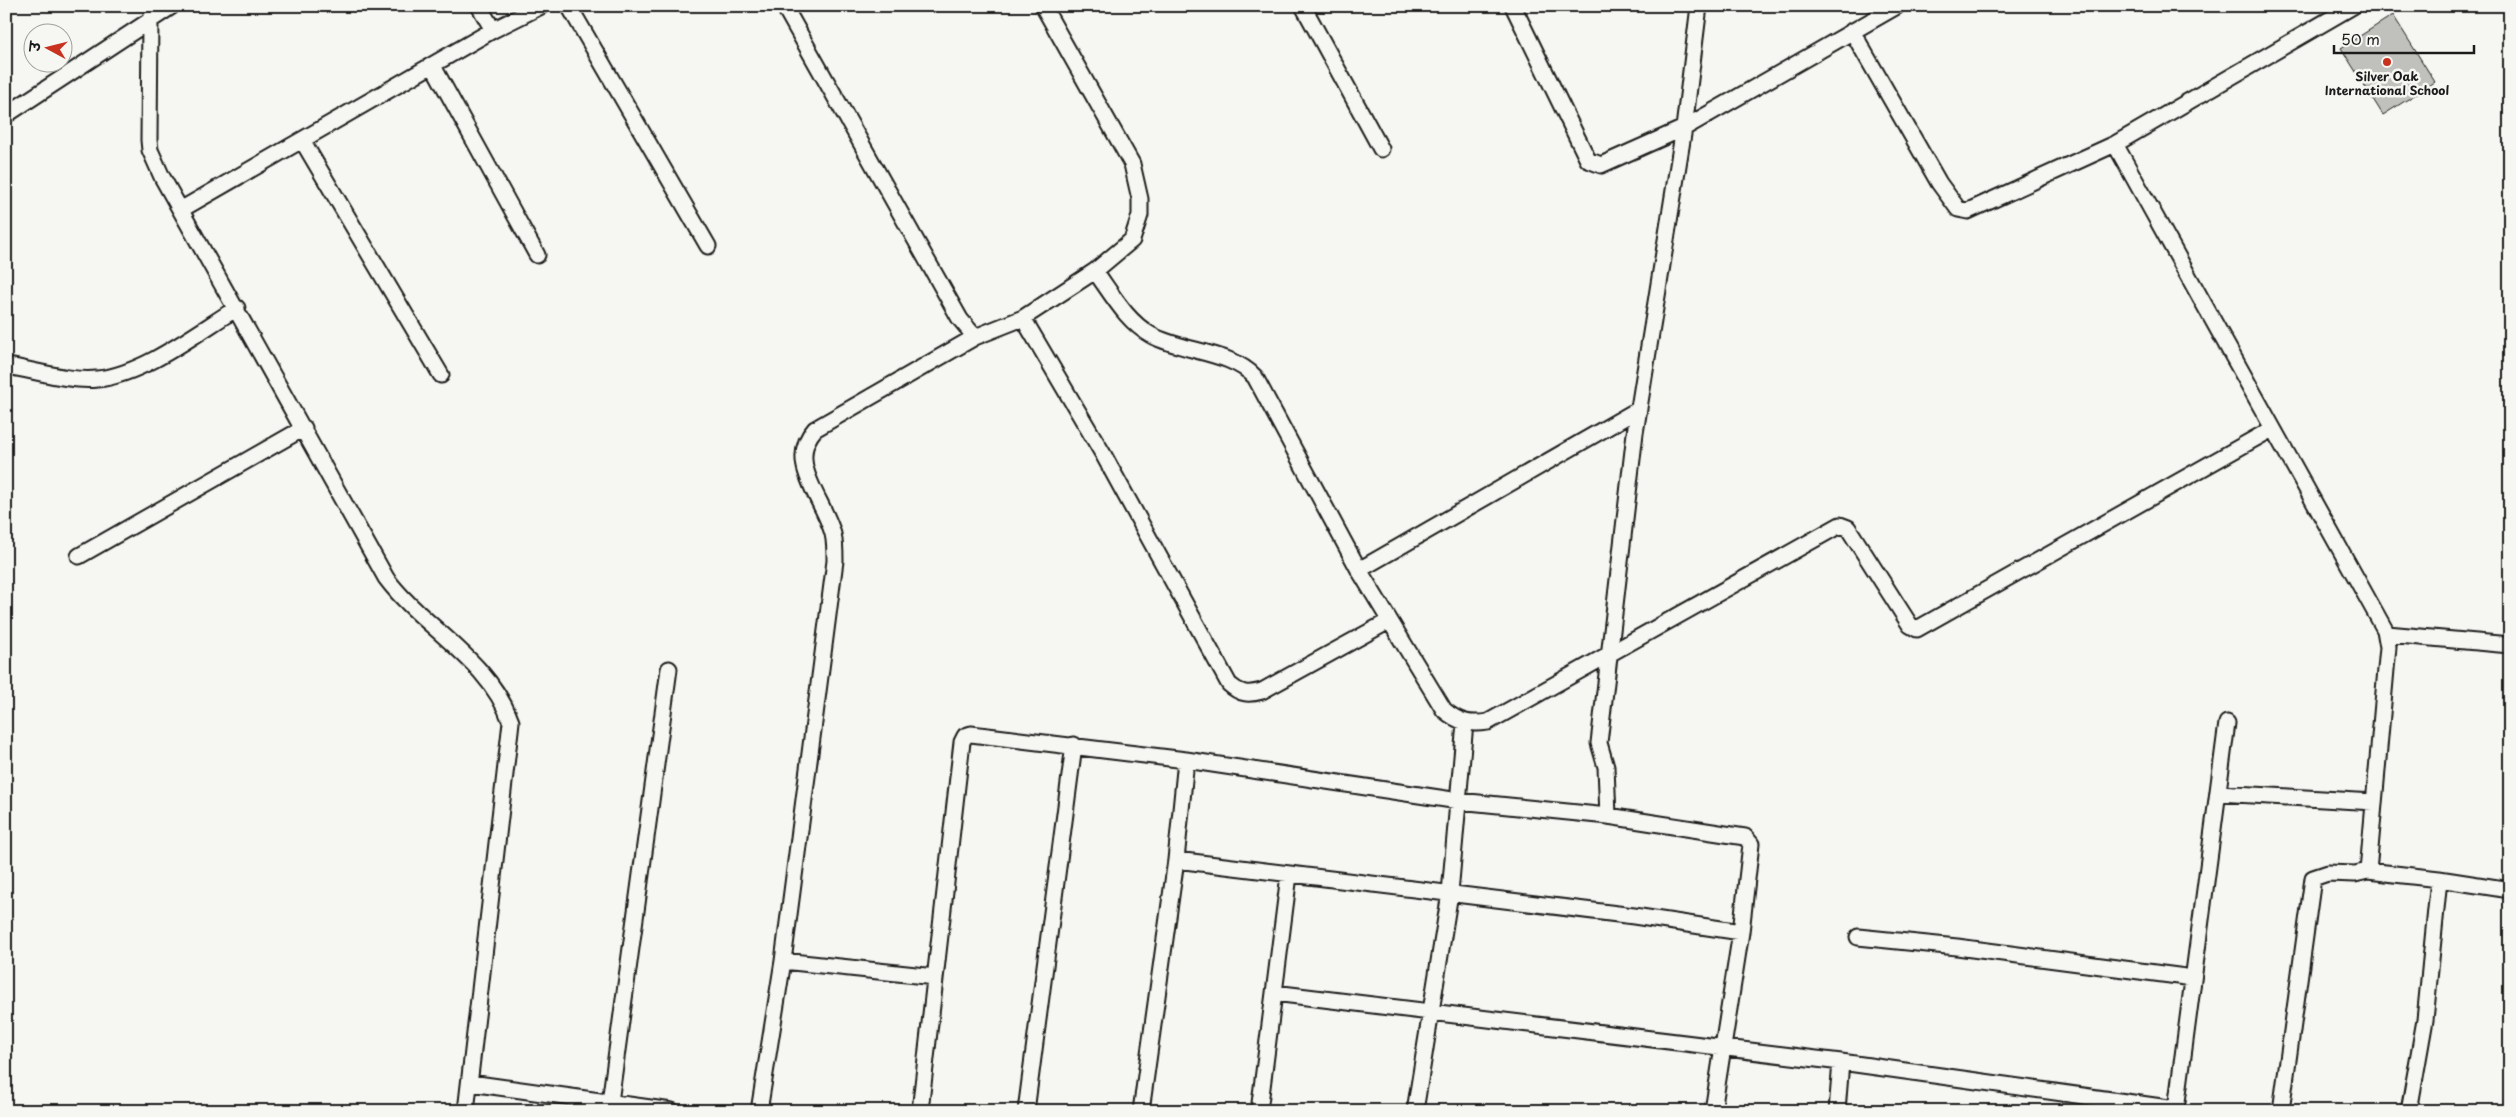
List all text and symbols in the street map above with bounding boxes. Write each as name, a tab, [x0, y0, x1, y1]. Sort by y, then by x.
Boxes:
north arrow	[22, 22, 72, 72]
scale bar	[2334, 22, 2474, 54]
text: 50 m	[2341, 27, 2380, 50]
text: उ	[23, 39, 46, 54]
marker: Silver Oak International School	[2381, 56, 2393, 68]
place label: Silver Oak International School	[2325, 67, 2449, 99]

